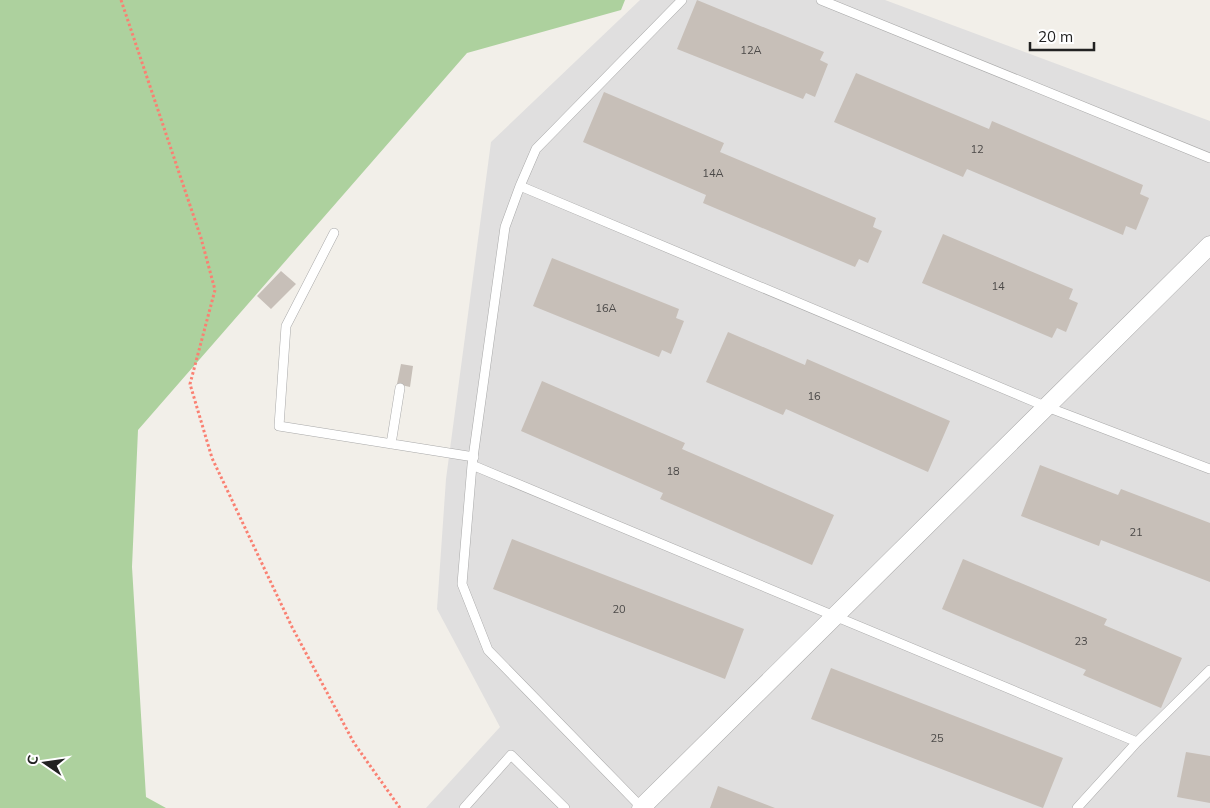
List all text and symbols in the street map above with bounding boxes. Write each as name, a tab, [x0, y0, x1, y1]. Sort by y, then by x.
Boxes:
scale bar	[1030, 20, 1094, 52]
text: 20 m	[1038, 27, 1073, 46]
house number: 12А	[740, 43, 762, 57]
house number: 12	[970, 142, 984, 156]
house number: 14А	[702, 166, 724, 180]
house number: 14	[991, 279, 1005, 293]
house number: 16А	[595, 301, 617, 315]
house number: 16	[807, 389, 821, 403]
house number: 18	[666, 464, 680, 478]
house number: 21	[1129, 525, 1143, 539]
house number: 20	[612, 602, 626, 616]
house number: 23	[1074, 634, 1088, 648]
house number: 25	[930, 731, 944, 745]
north arrow	[20, 738, 70, 788]
text: С	[22, 753, 42, 767]

